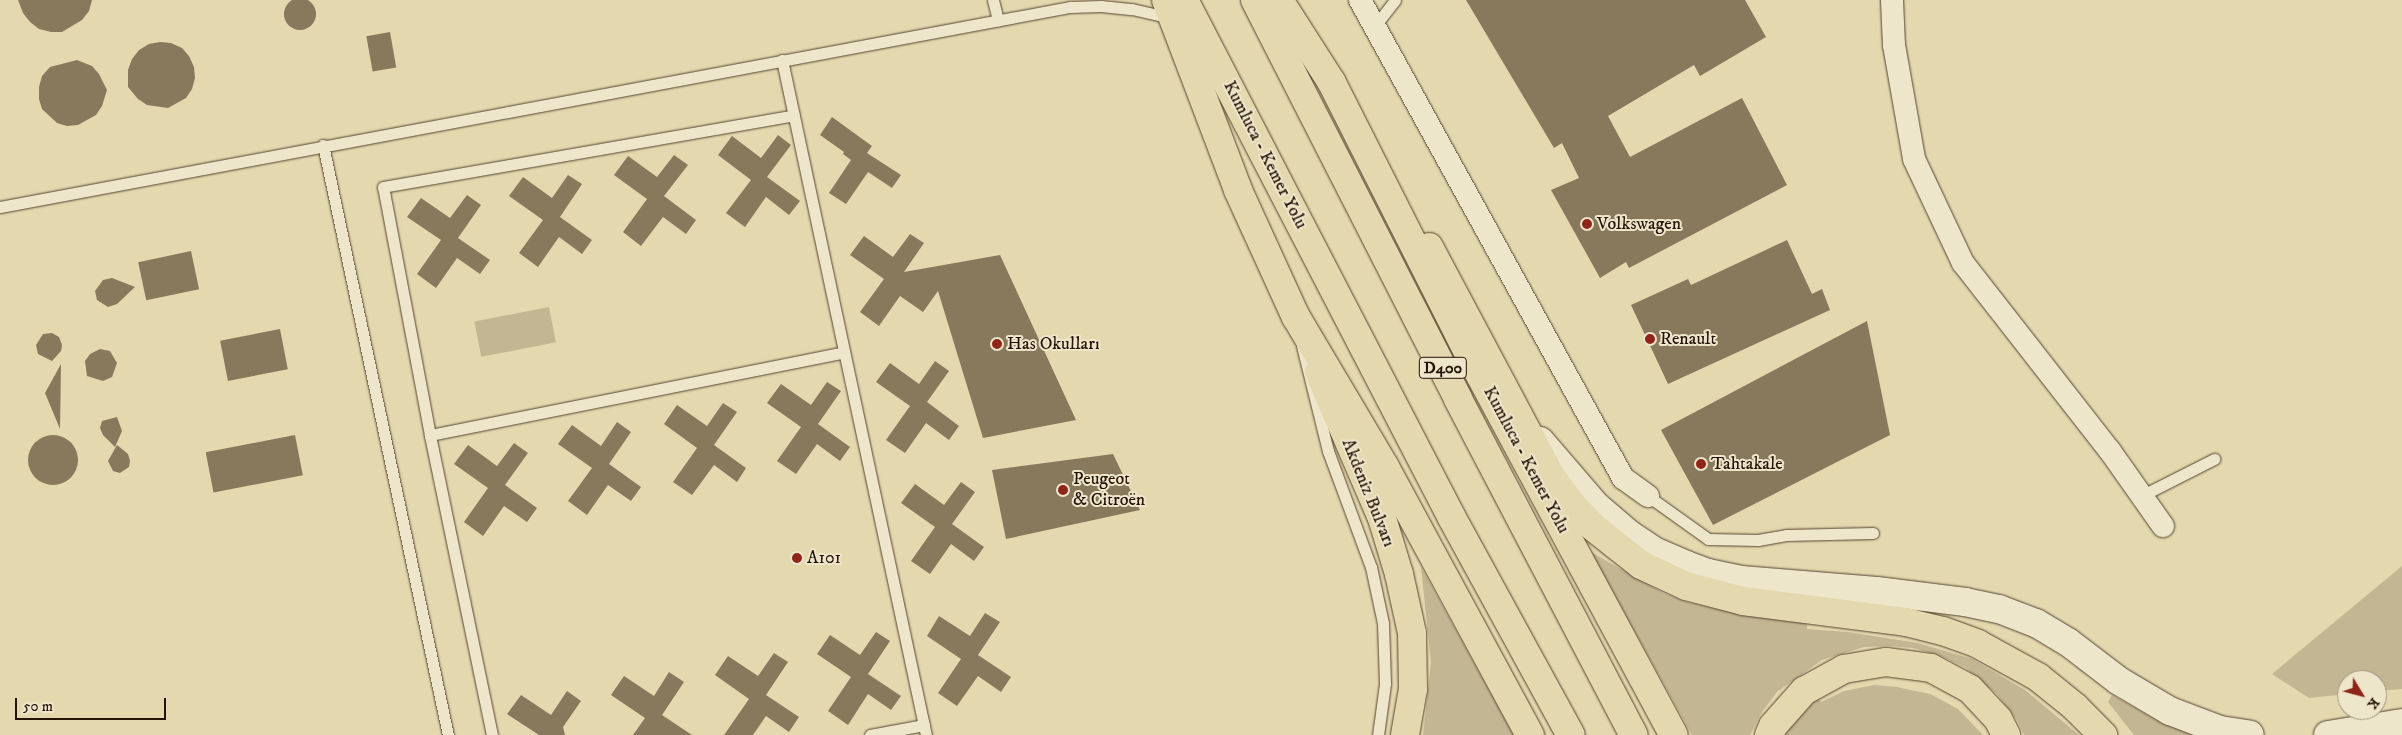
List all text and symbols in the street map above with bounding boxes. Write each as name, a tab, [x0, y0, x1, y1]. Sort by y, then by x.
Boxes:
street label: Kumluca - Kemer Yolu	[1218, 77, 1312, 233]
place label: Volkswagen	[1597, 213, 1681, 235]
marker: Volkswagen	[1581, 218, 1593, 230]
place label: Renault	[1660, 328, 1716, 350]
place label: Has Okulları	[1007, 333, 1100, 355]
marker: Renault	[1644, 333, 1656, 345]
marker: Has Okulları	[991, 338, 1003, 350]
road number: D400	[1418, 354, 1468, 382]
street label: Kumluca - Kemer Yolu	[1478, 383, 1574, 537]
street label: Akdeniz Bulvarı	[1337, 436, 1399, 550]
place label: Tahtakale	[1711, 453, 1783, 475]
marker: Tahtakale	[1695, 458, 1707, 470]
place label: Peugeot & Citroën	[1073, 469, 1145, 512]
marker: Peugeot & Citroën	[1057, 484, 1069, 496]
place label: A101	[807, 547, 841, 569]
marker: A101	[791, 552, 803, 564]
north arrow	[2337, 670, 2387, 720]
scale bar	[18, 688, 169, 720]
text: K	[2363, 694, 2383, 713]
text: 50 m	[23, 697, 53, 716]

